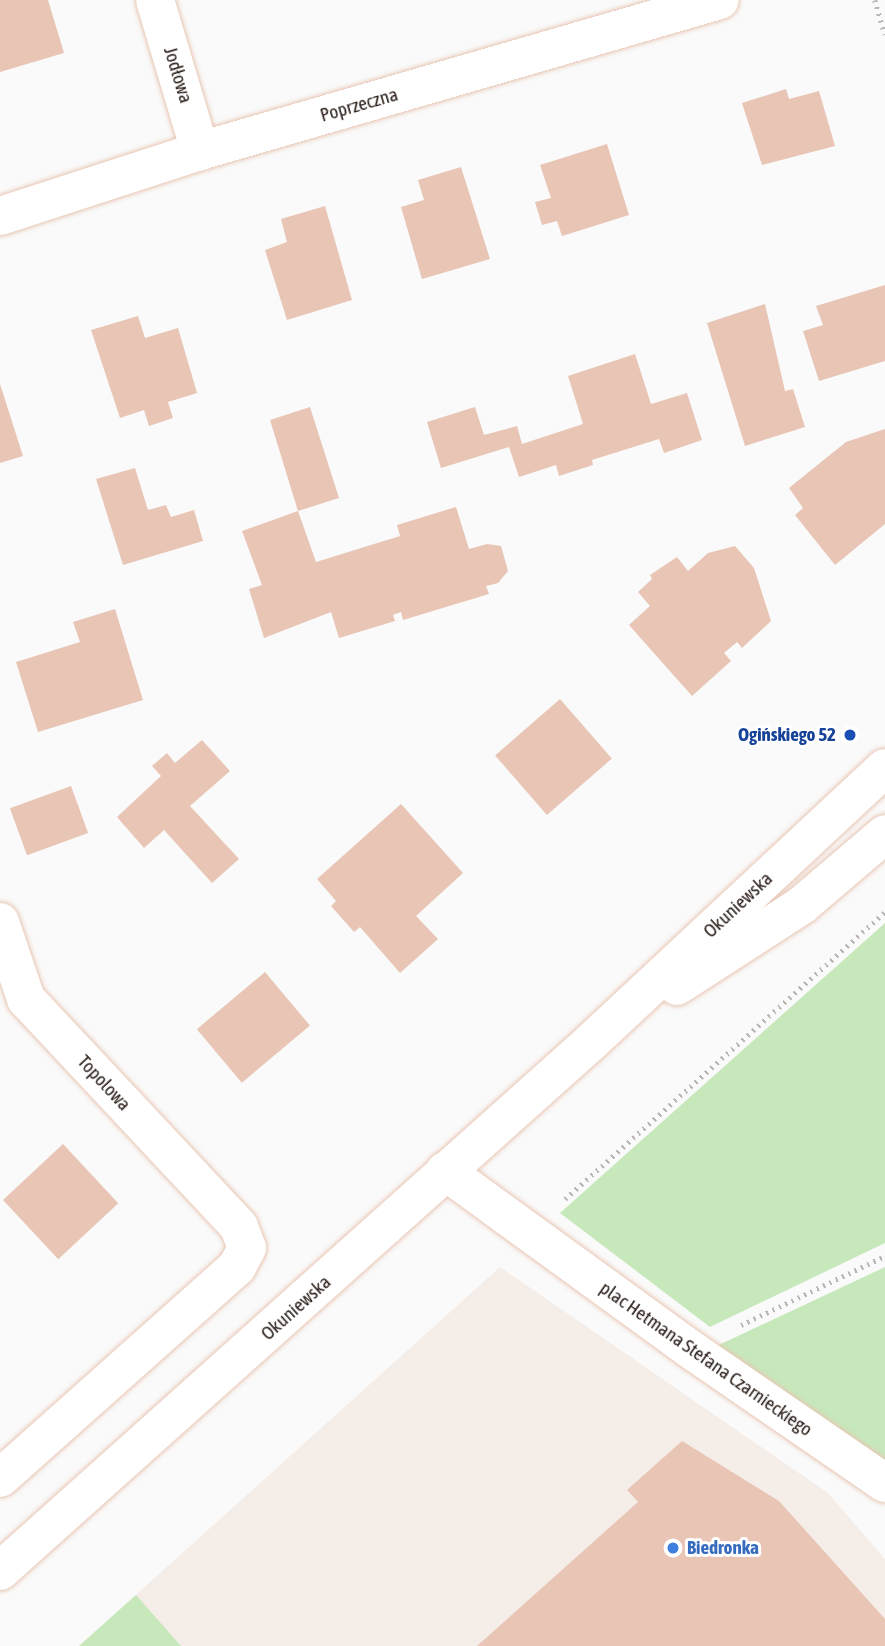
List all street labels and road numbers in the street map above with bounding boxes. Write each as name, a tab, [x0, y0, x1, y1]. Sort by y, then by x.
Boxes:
street label: Jodłowa	[159, 44, 197, 106]
street label: Poprzeczna	[318, 83, 400, 127]
street label: Okuniewska	[699, 867, 777, 943]
street label: Topolowa	[73, 1050, 135, 1116]
street label: Okuniewska	[256, 1271, 336, 1345]
street label: plac Hetmana Stefana Czarnieckiego	[595, 1277, 817, 1441]

